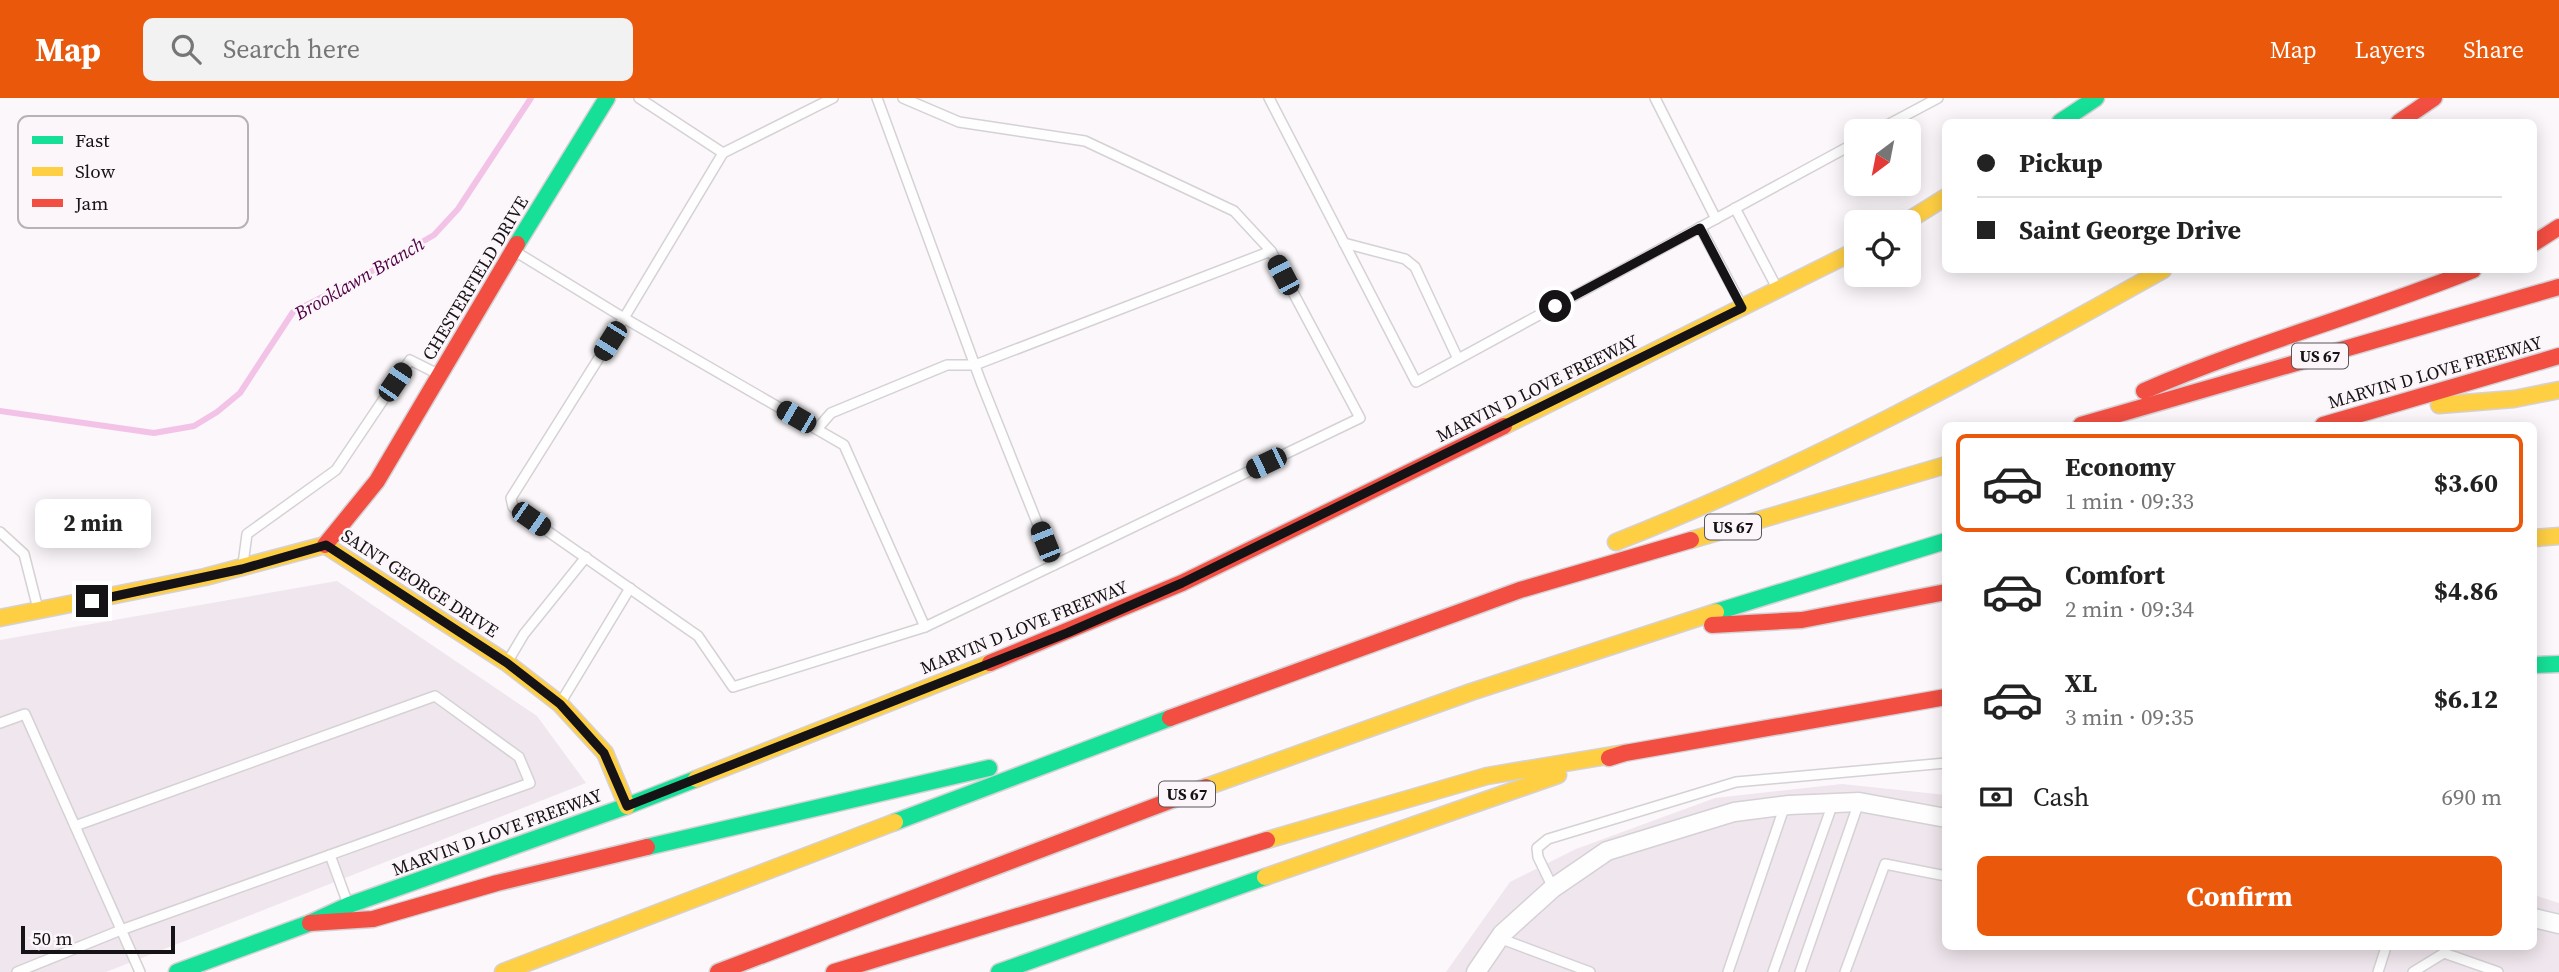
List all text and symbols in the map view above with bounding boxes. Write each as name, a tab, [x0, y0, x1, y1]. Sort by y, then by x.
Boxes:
search box	[143, 18, 633, 81]
text: Map	[35, 27, 101, 72]
icon: search	[167, 30, 205, 68]
text: Search here	[223, 31, 360, 67]
text: Map	[2270, 33, 2317, 66]
text: Layers	[2355, 33, 2425, 66]
text: Share	[2463, 33, 2524, 66]
legend	[18, 116, 248, 228]
north arrow	[1844, 119, 1922, 196]
map controls	[1844, 119, 1921, 287]
text: Fast	[75, 127, 110, 153]
text: Pickup	[2019, 145, 2103, 181]
text: Slow	[75, 158, 116, 184]
text: Jam	[74, 190, 108, 216]
street label: CHESTERFIELD DRIVE	[416, 191, 534, 365]
button: locate	[1844, 210, 1921, 287]
text: Saint George Drive	[2019, 212, 2241, 248]
water label: Brooklawn Branch	[288, 230, 429, 326]
car	[1264, 252, 1303, 298]
route start	[1539, 290, 1571, 322]
car	[590, 318, 631, 364]
street label: MARVIN D LOVE FREEWAY	[1432, 328, 1643, 448]
street label: MARVIN D LOVE FREEWAY	[2325, 329, 2546, 415]
road number: US 67	[2292, 344, 2348, 368]
car	[375, 359, 416, 405]
car	[773, 397, 820, 437]
car	[1243, 444, 1290, 482]
text: Economy	[2065, 449, 2176, 485]
icon: car	[1981, 452, 2044, 515]
text: $3.60	[2434, 465, 2498, 501]
text: 1 min · 09:33	[2065, 485, 2194, 517]
car	[508, 498, 555, 540]
callout: 2 min	[34, 500, 150, 548]
text: 2 min	[63, 507, 123, 539]
road number: US 67	[1705, 514, 1761, 540]
car	[1028, 519, 1063, 565]
street label: SAINT GEORGE DRIVE	[337, 523, 504, 643]
text: Comfort	[2065, 557, 2165, 593]
icon: car	[1981, 560, 2044, 623]
text: $4.86	[2434, 573, 2498, 609]
street label: MARVIN D LOVE FREEWAY	[916, 574, 1132, 680]
route end	[76, 585, 108, 617]
text: 2 min · 09:34	[2065, 593, 2194, 625]
text: XL	[2065, 665, 2097, 701]
icon: car	[1981, 668, 2044, 731]
text: $6.12	[2434, 681, 2498, 717]
text: 3 min · 09:35	[2065, 701, 2194, 733]
icon: cash	[1977, 778, 2015, 816]
text: Cash	[2033, 779, 2089, 815]
text: 690 m	[2441, 781, 2502, 813]
street label: MARVIN D LOVE FREEWAY	[388, 782, 606, 882]
road number: US 67	[1159, 782, 1215, 806]
button: Confirm	[1977, 856, 2502, 936]
scale bar	[21, 923, 175, 955]
text: 50 m	[32, 925, 73, 951]

